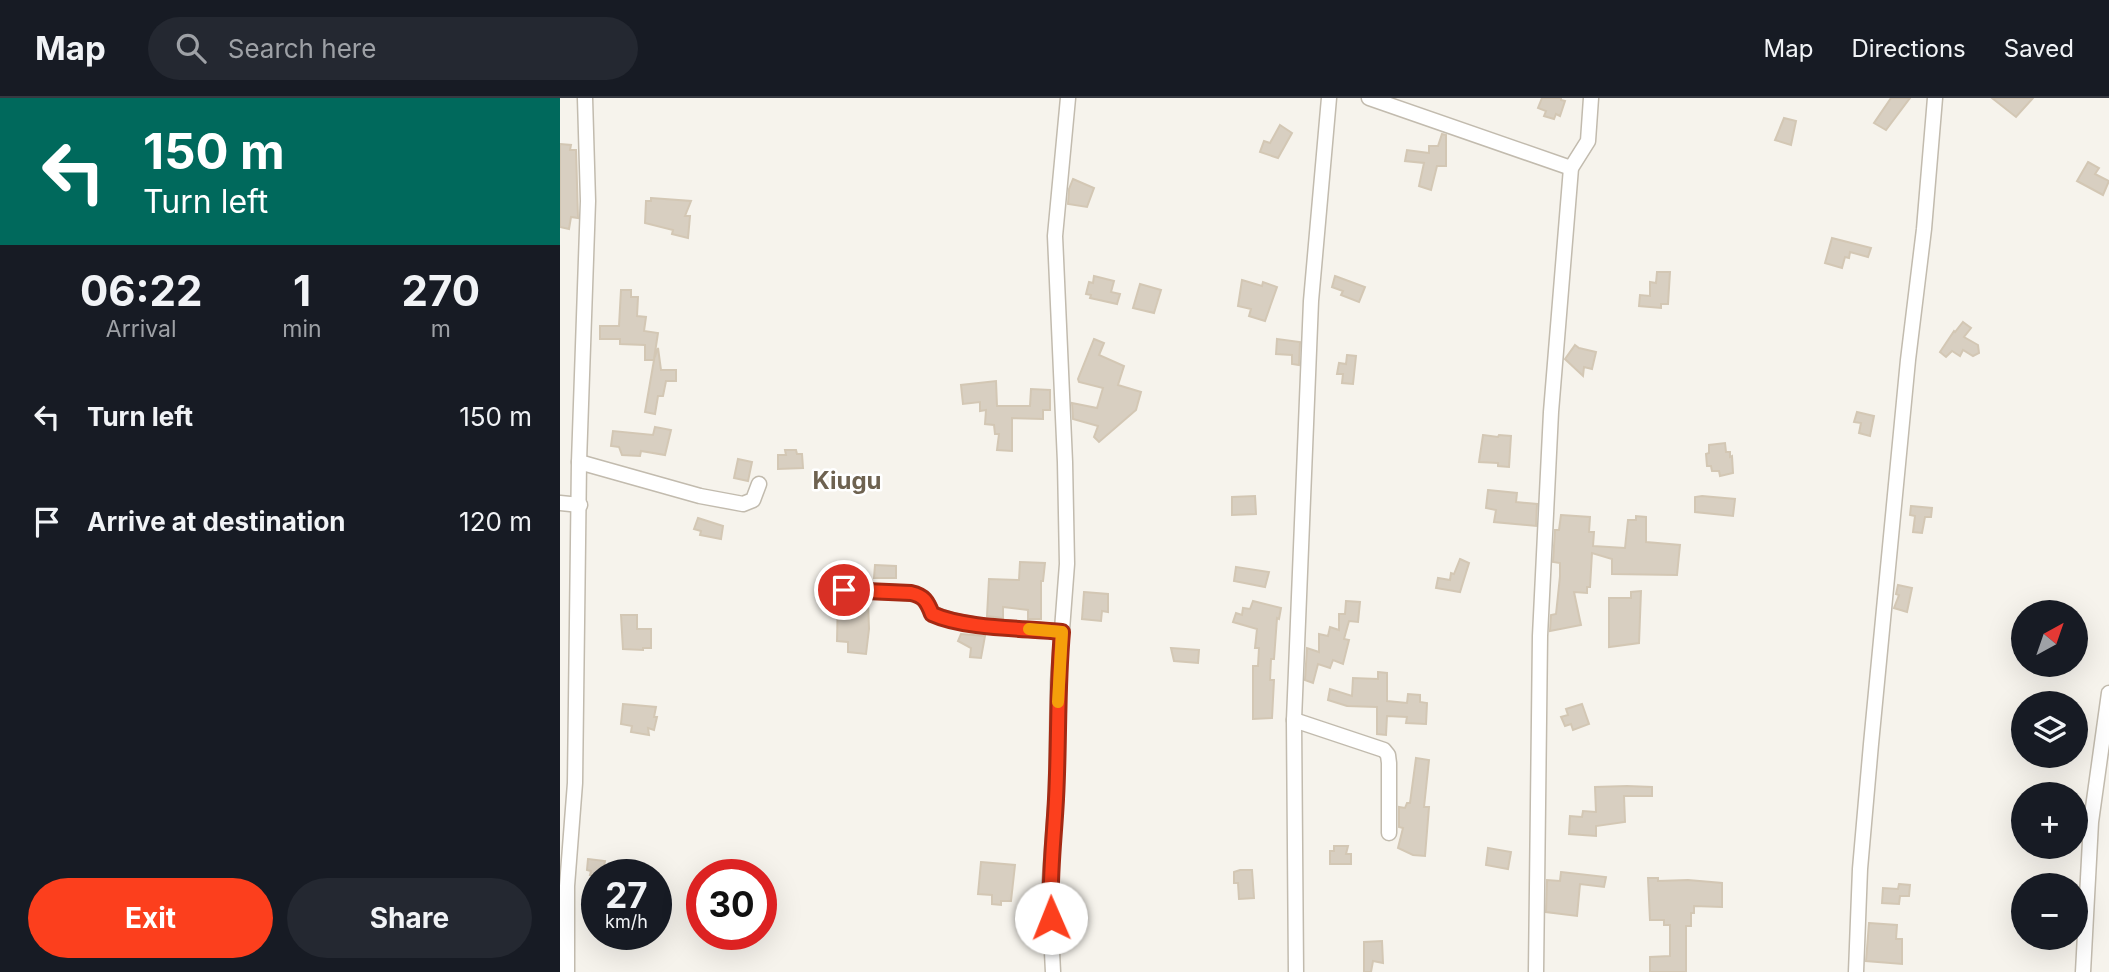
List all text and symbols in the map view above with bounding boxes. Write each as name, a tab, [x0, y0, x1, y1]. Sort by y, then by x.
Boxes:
search box	[148, 17, 638, 80]
text: Map	[35, 28, 106, 68]
icon: search	[172, 29, 210, 67]
text: Search here	[228, 33, 376, 64]
text: Map	[1764, 34, 1813, 63]
text: Directions	[1851, 34, 1966, 63]
text: Saved	[2004, 34, 2074, 63]
text: 150 m	[143, 122, 285, 181]
icon: left	[28, 126, 119, 217]
text: Turn left	[143, 182, 268, 221]
text: 06:22	[80, 265, 202, 316]
text: 1	[293, 265, 311, 316]
text: 270	[402, 265, 480, 316]
text: Arrival	[106, 315, 177, 343]
text: min	[282, 315, 322, 343]
text: m	[431, 315, 451, 343]
icon: left	[28, 398, 66, 436]
text: Turn left	[87, 401, 193, 432]
text: 150 m	[459, 401, 532, 432]
district label: Kiugu	[813, 466, 882, 495]
icon: arrive	[28, 503, 66, 541]
text: Arrive at destination	[87, 506, 346, 537]
text: 120 m	[459, 506, 532, 537]
pin	[814, 560, 874, 620]
icon: arrive	[825, 571, 863, 609]
north arrow	[2011, 600, 2088, 677]
map controls	[2011, 600, 2088, 950]
button: layers	[2011, 691, 2088, 768]
button: +	[2011, 782, 2088, 859]
speed limit sign: 30	[686, 859, 777, 950]
button: −	[2011, 873, 2088, 950]
text: 27	[605, 874, 648, 916]
button: Exit	[28, 878, 273, 958]
button: Share	[287, 878, 532, 958]
position arrow	[1014, 881, 1088, 955]
text: km/h	[605, 911, 648, 932]

